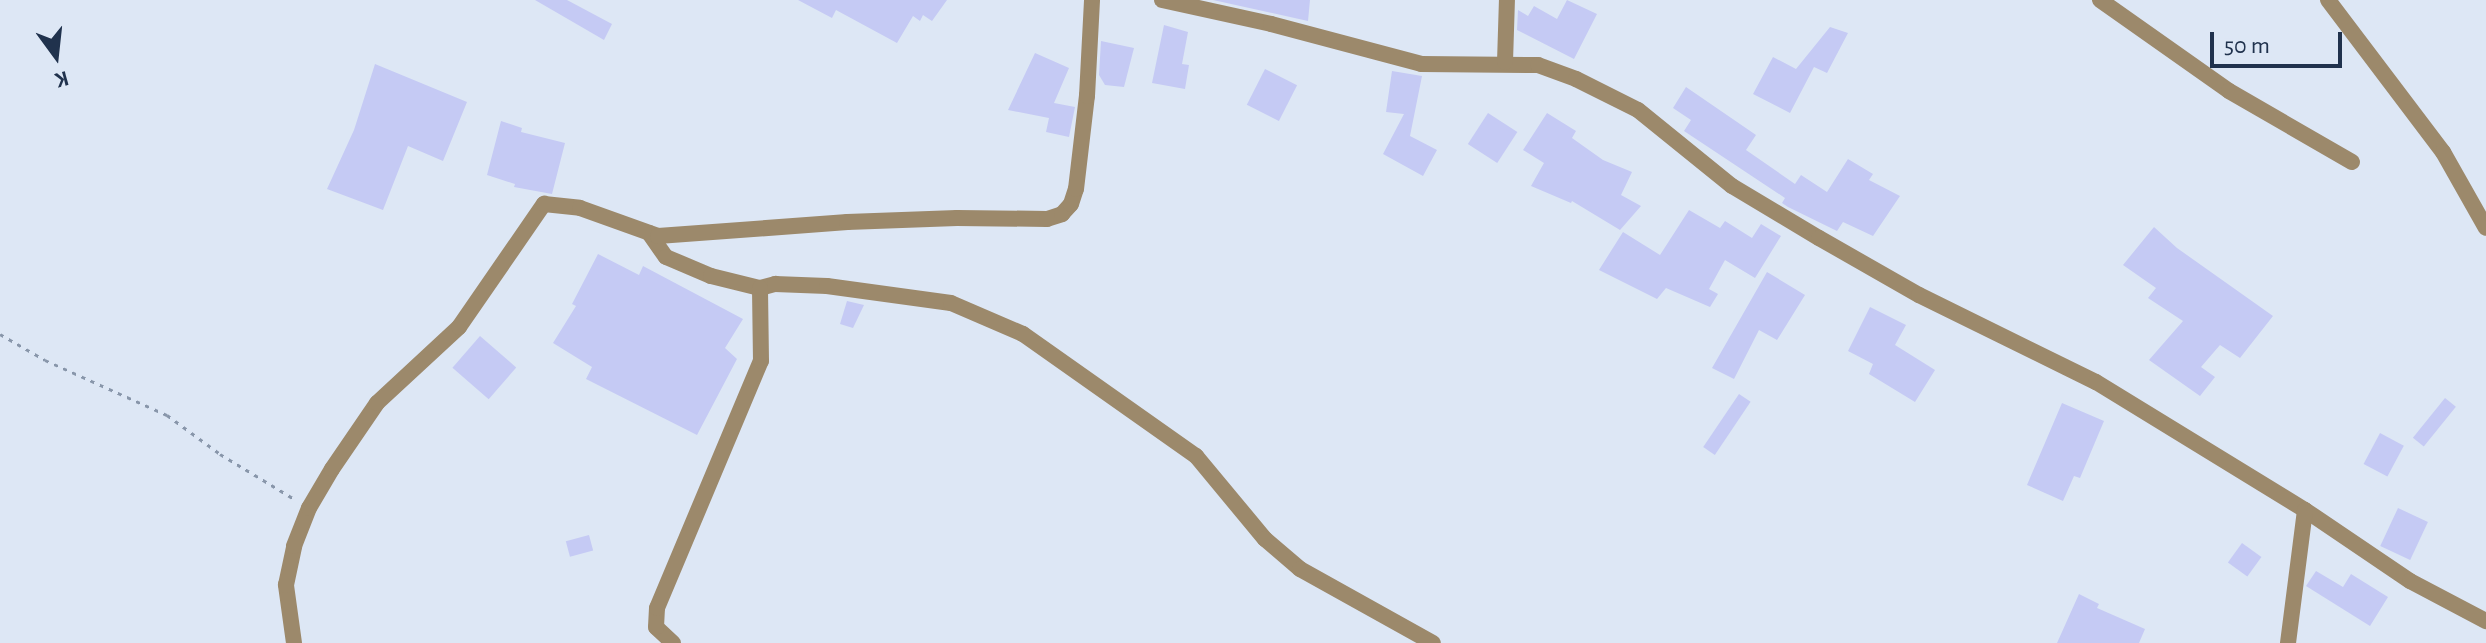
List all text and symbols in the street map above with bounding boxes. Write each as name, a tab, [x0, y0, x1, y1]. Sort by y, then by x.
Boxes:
north arrow	[16, 16, 96, 96]
scale bar	[2214, 16, 2346, 66]
text: 50 m	[2224, 34, 2270, 58]
text: K	[53, 67, 71, 91]

